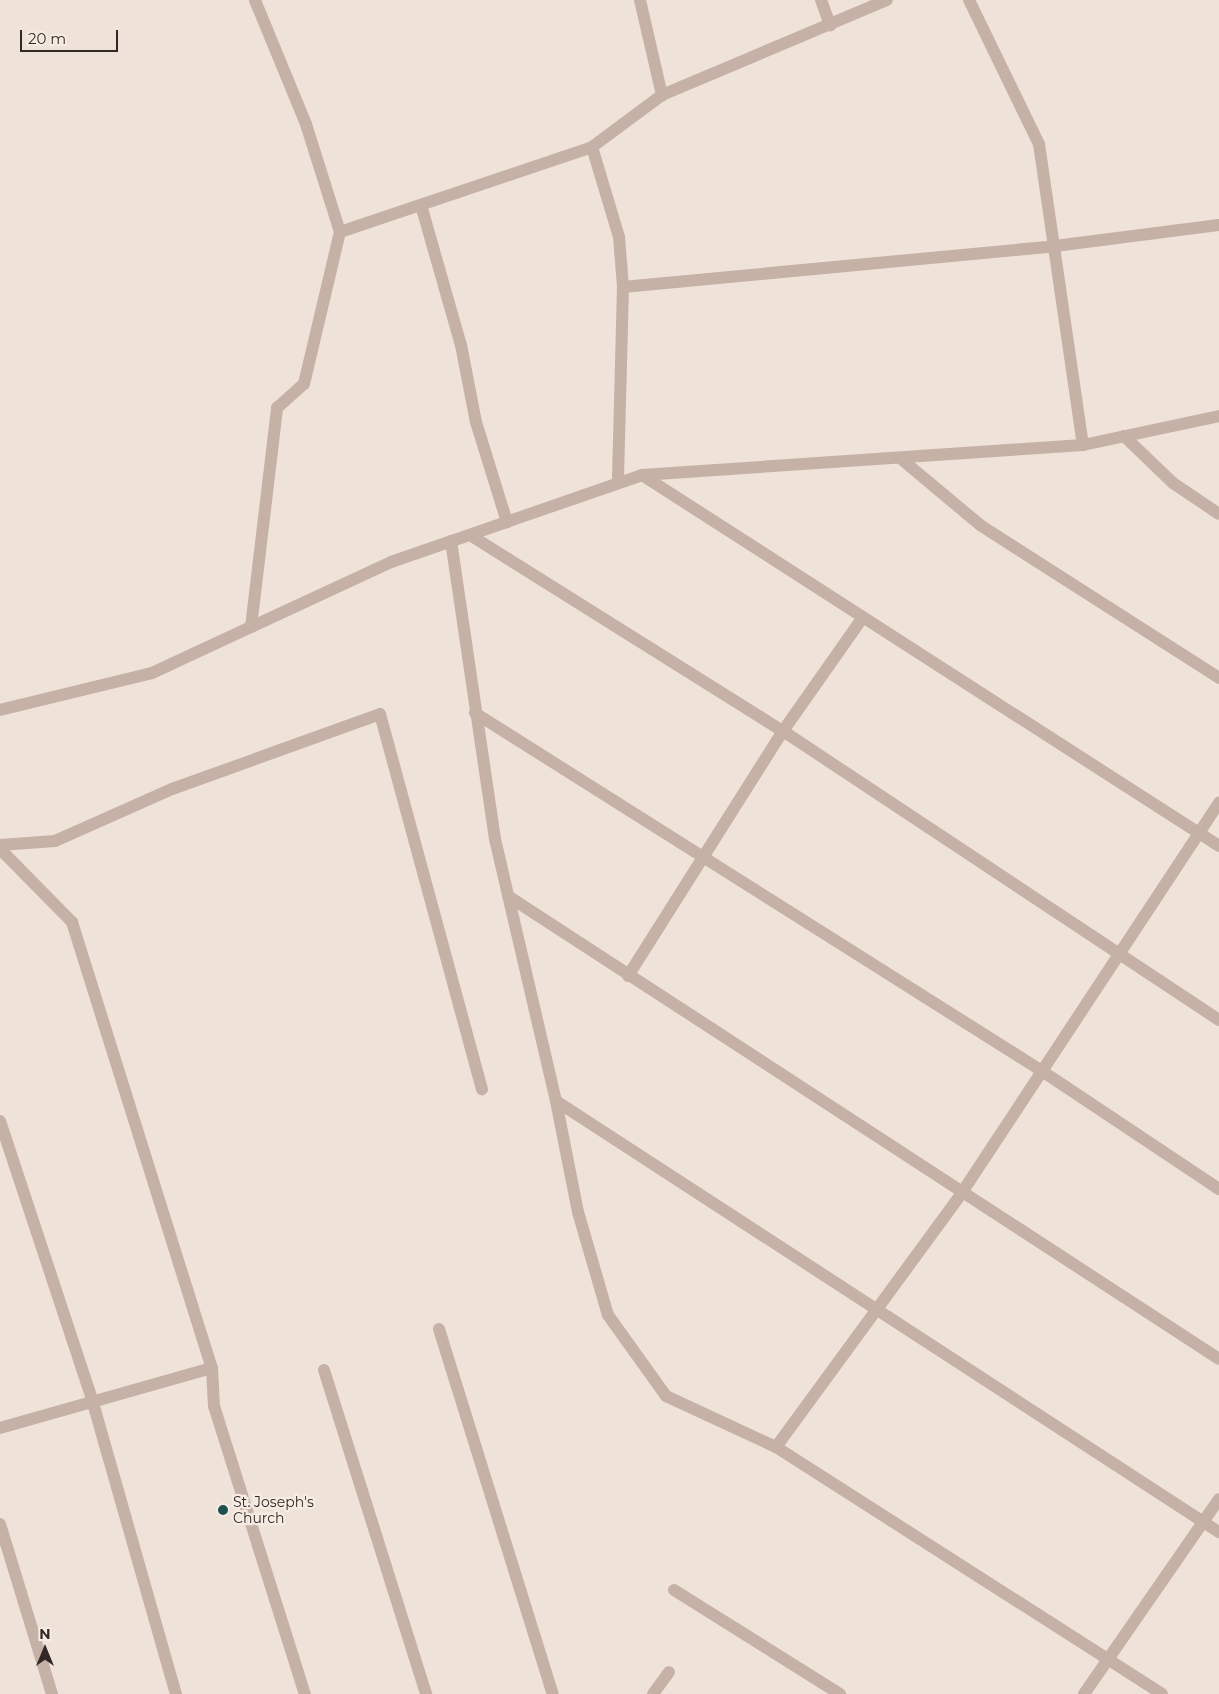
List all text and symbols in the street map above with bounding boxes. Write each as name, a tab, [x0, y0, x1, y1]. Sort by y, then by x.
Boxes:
scale bar	[22, 20, 120, 52]
text: 20 m	[28, 29, 66, 48]
place label: St. Joseph's Church	[233, 1494, 314, 1526]
marker: St. Joseph's Church	[217, 1504, 229, 1516]
north arrow	[20, 1624, 70, 1674]
text: N	[39, 1625, 51, 1643]

